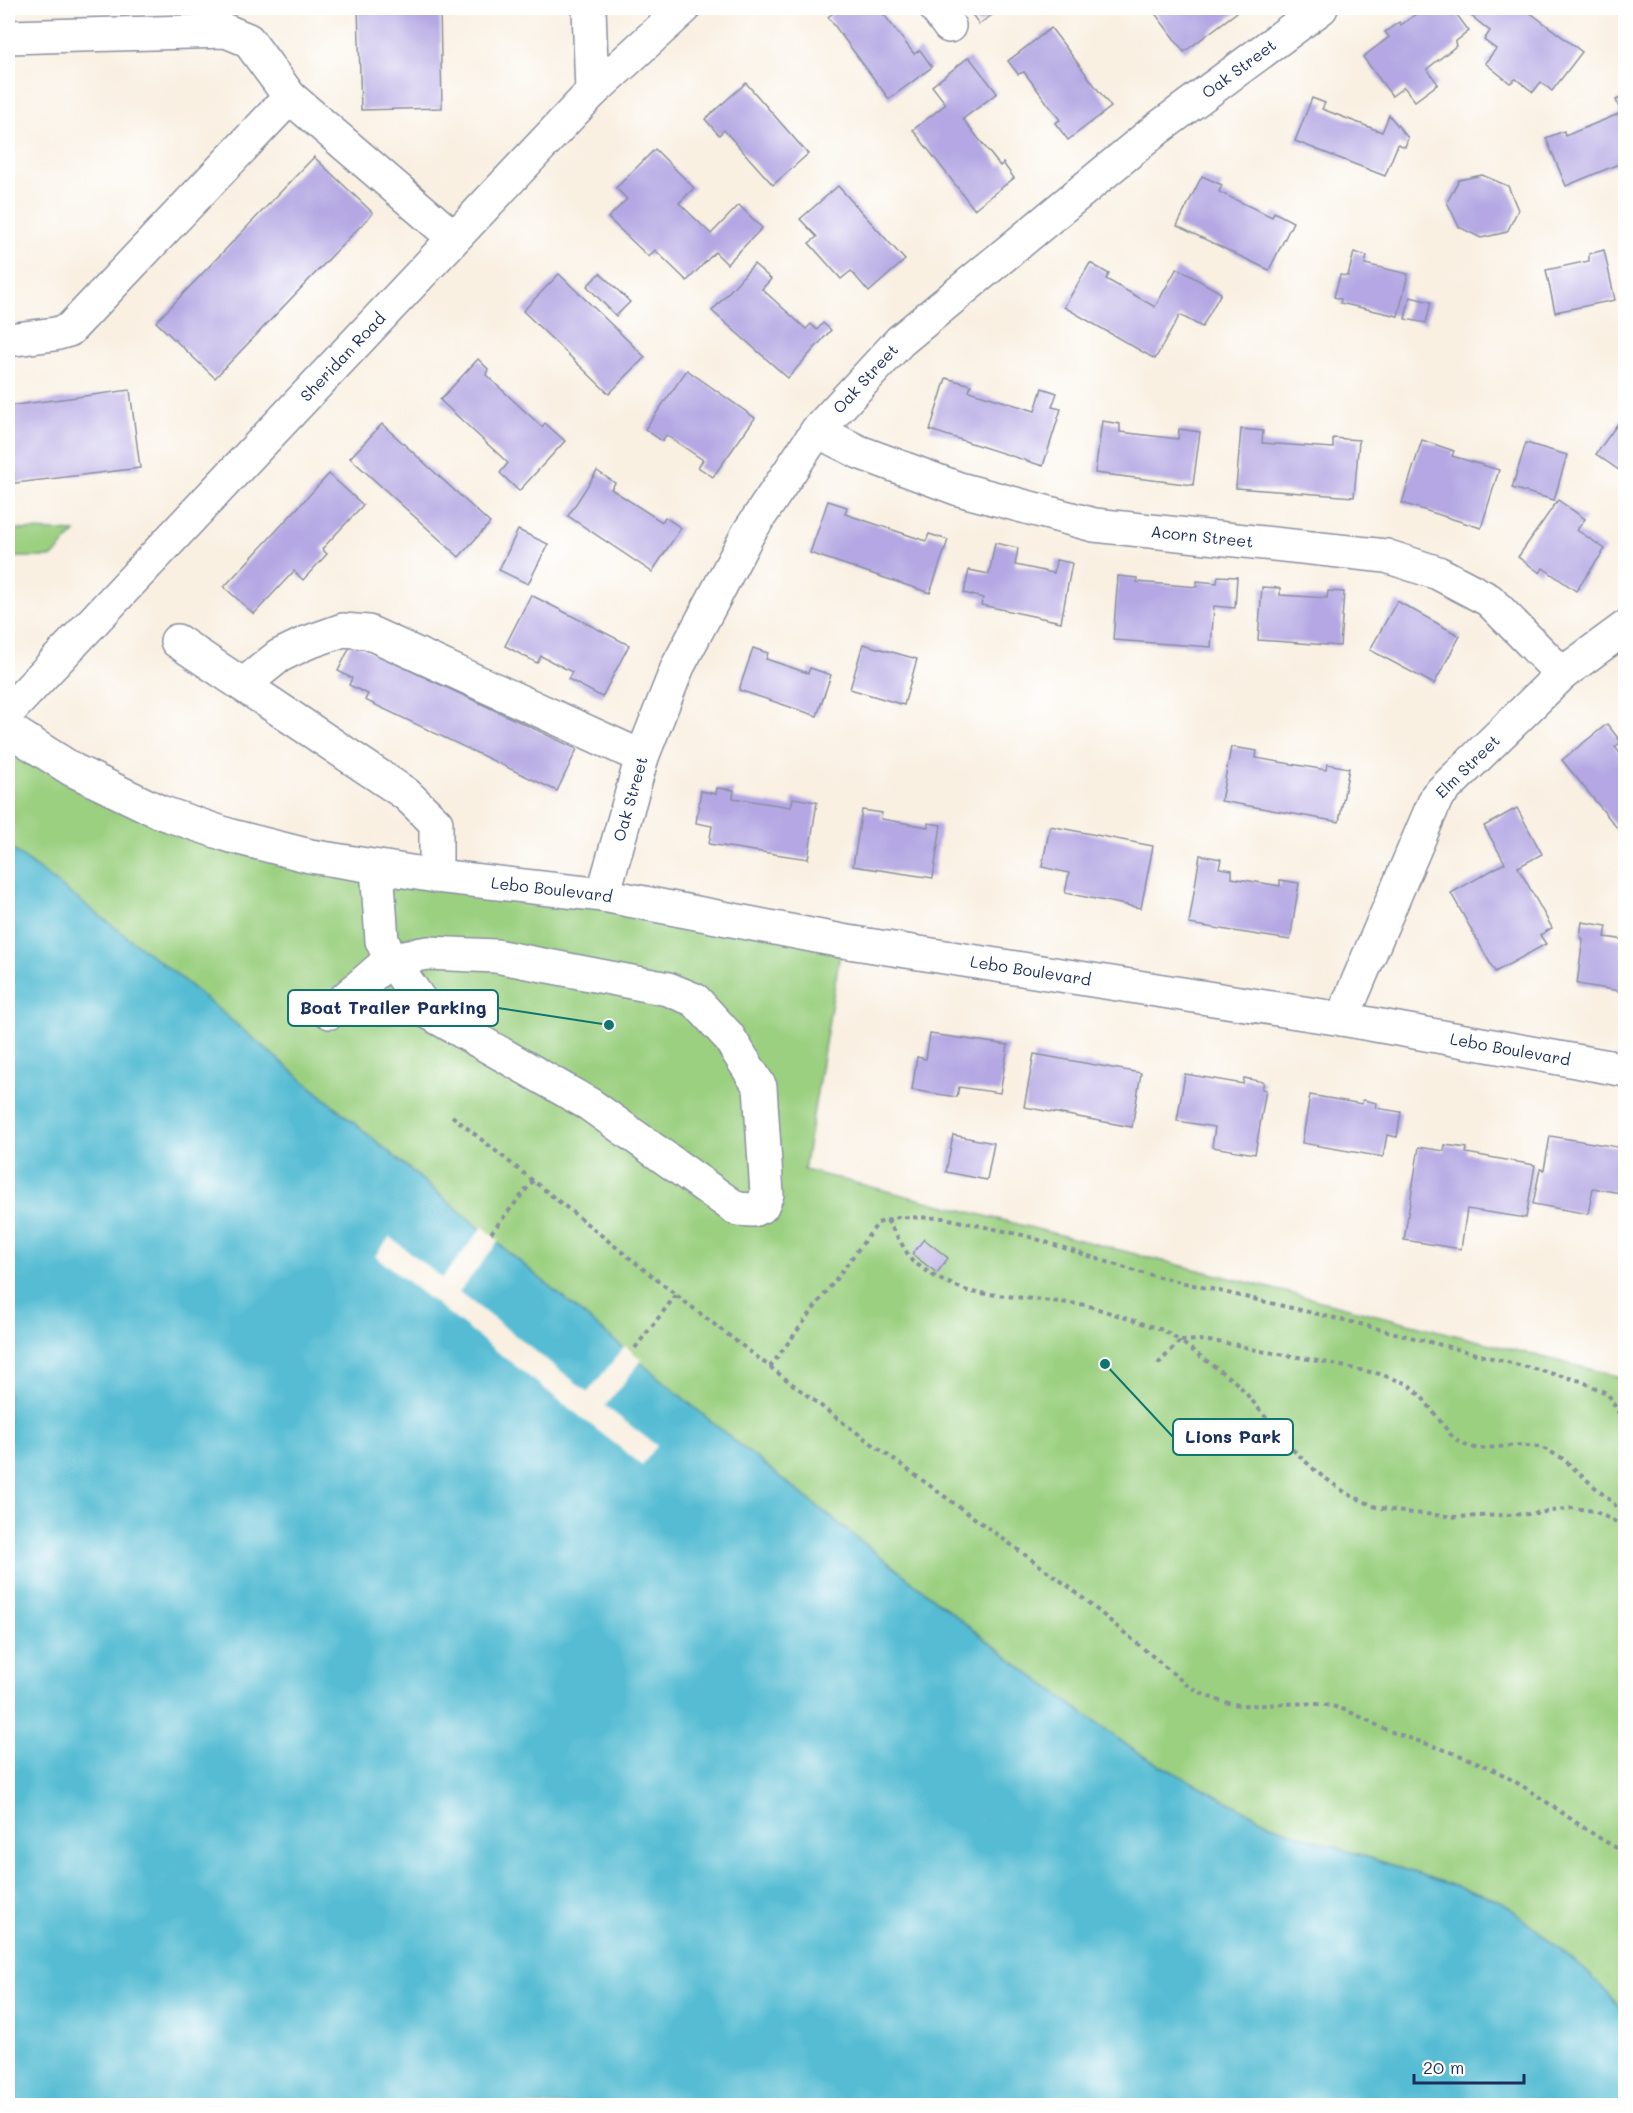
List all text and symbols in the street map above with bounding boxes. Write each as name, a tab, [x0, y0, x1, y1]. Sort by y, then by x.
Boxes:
street label: Oak Street	[1197, 34, 1280, 103]
street label: Sheridan Road	[295, 307, 389, 405]
street label: Oak Street	[828, 339, 902, 417]
street label: Acorn Street	[1150, 520, 1254, 552]
street label: Elm Street	[1430, 730, 1504, 802]
street label: Oak Street	[608, 754, 652, 843]
street label: Lebo Boulevard	[490, 871, 614, 907]
street label: Lebo Boulevard	[969, 950, 1093, 990]
callout: Boat Trailer Parking	[288, 990, 498, 1026]
text: Boat Trailer Parking	[300, 995, 487, 1019]
street label: Lebo Boulevard	[1449, 1028, 1572, 1070]
callout: Lions Park	[1173, 1419, 1293, 1455]
text: Lions Park	[1185, 1424, 1281, 1448]
scale bar	[1414, 2047, 1524, 2085]
text: 20 m	[1423, 2055, 1464, 2079]

